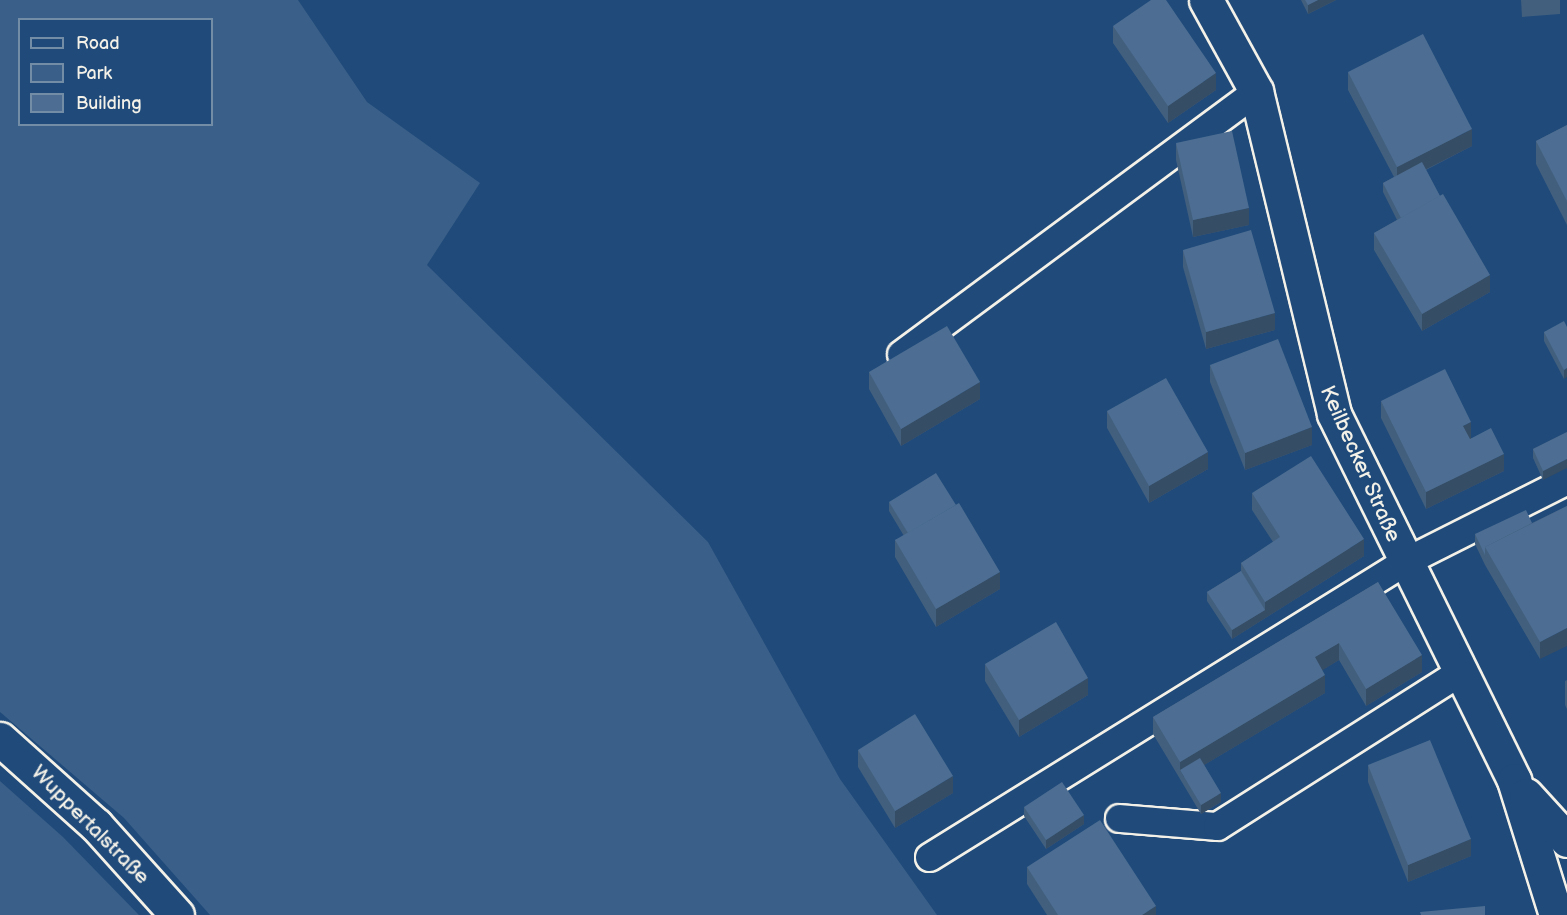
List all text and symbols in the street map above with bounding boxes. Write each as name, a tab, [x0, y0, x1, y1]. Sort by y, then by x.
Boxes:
legend	[18, 18, 213, 126]
text: Road	[76, 33, 120, 54]
text: Park	[76, 63, 112, 84]
text: Building	[76, 93, 142, 114]
street label: Keilbecker Straße	[1314, 382, 1406, 546]
street label: Wuppertalstraße	[25, 760, 155, 890]

